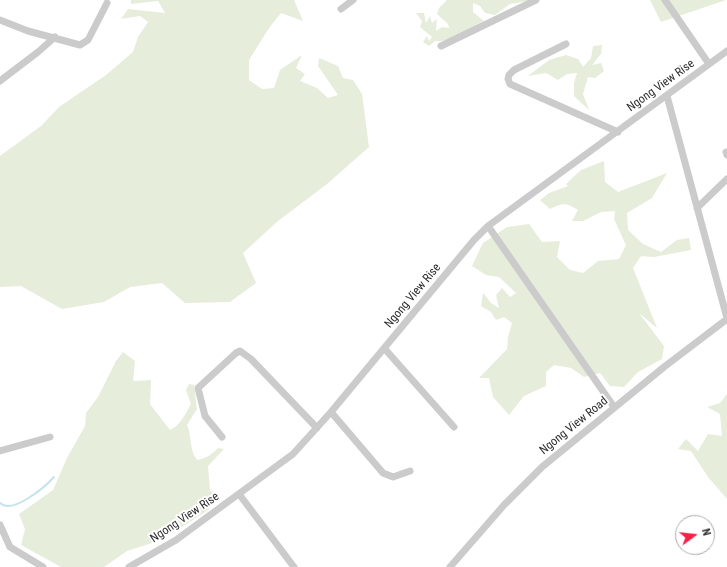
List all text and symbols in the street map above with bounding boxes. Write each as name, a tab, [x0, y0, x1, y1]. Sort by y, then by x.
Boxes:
street label: Ngong View Rise	[625, 57, 697, 115]
street label: Ngong View Rise	[382, 261, 444, 331]
street label: Ngong View Road	[537, 394, 611, 458]
street label: Ngong View Rise	[148, 490, 222, 546]
north arrow	[675, 515, 715, 555]
text: N	[699, 527, 713, 537]

